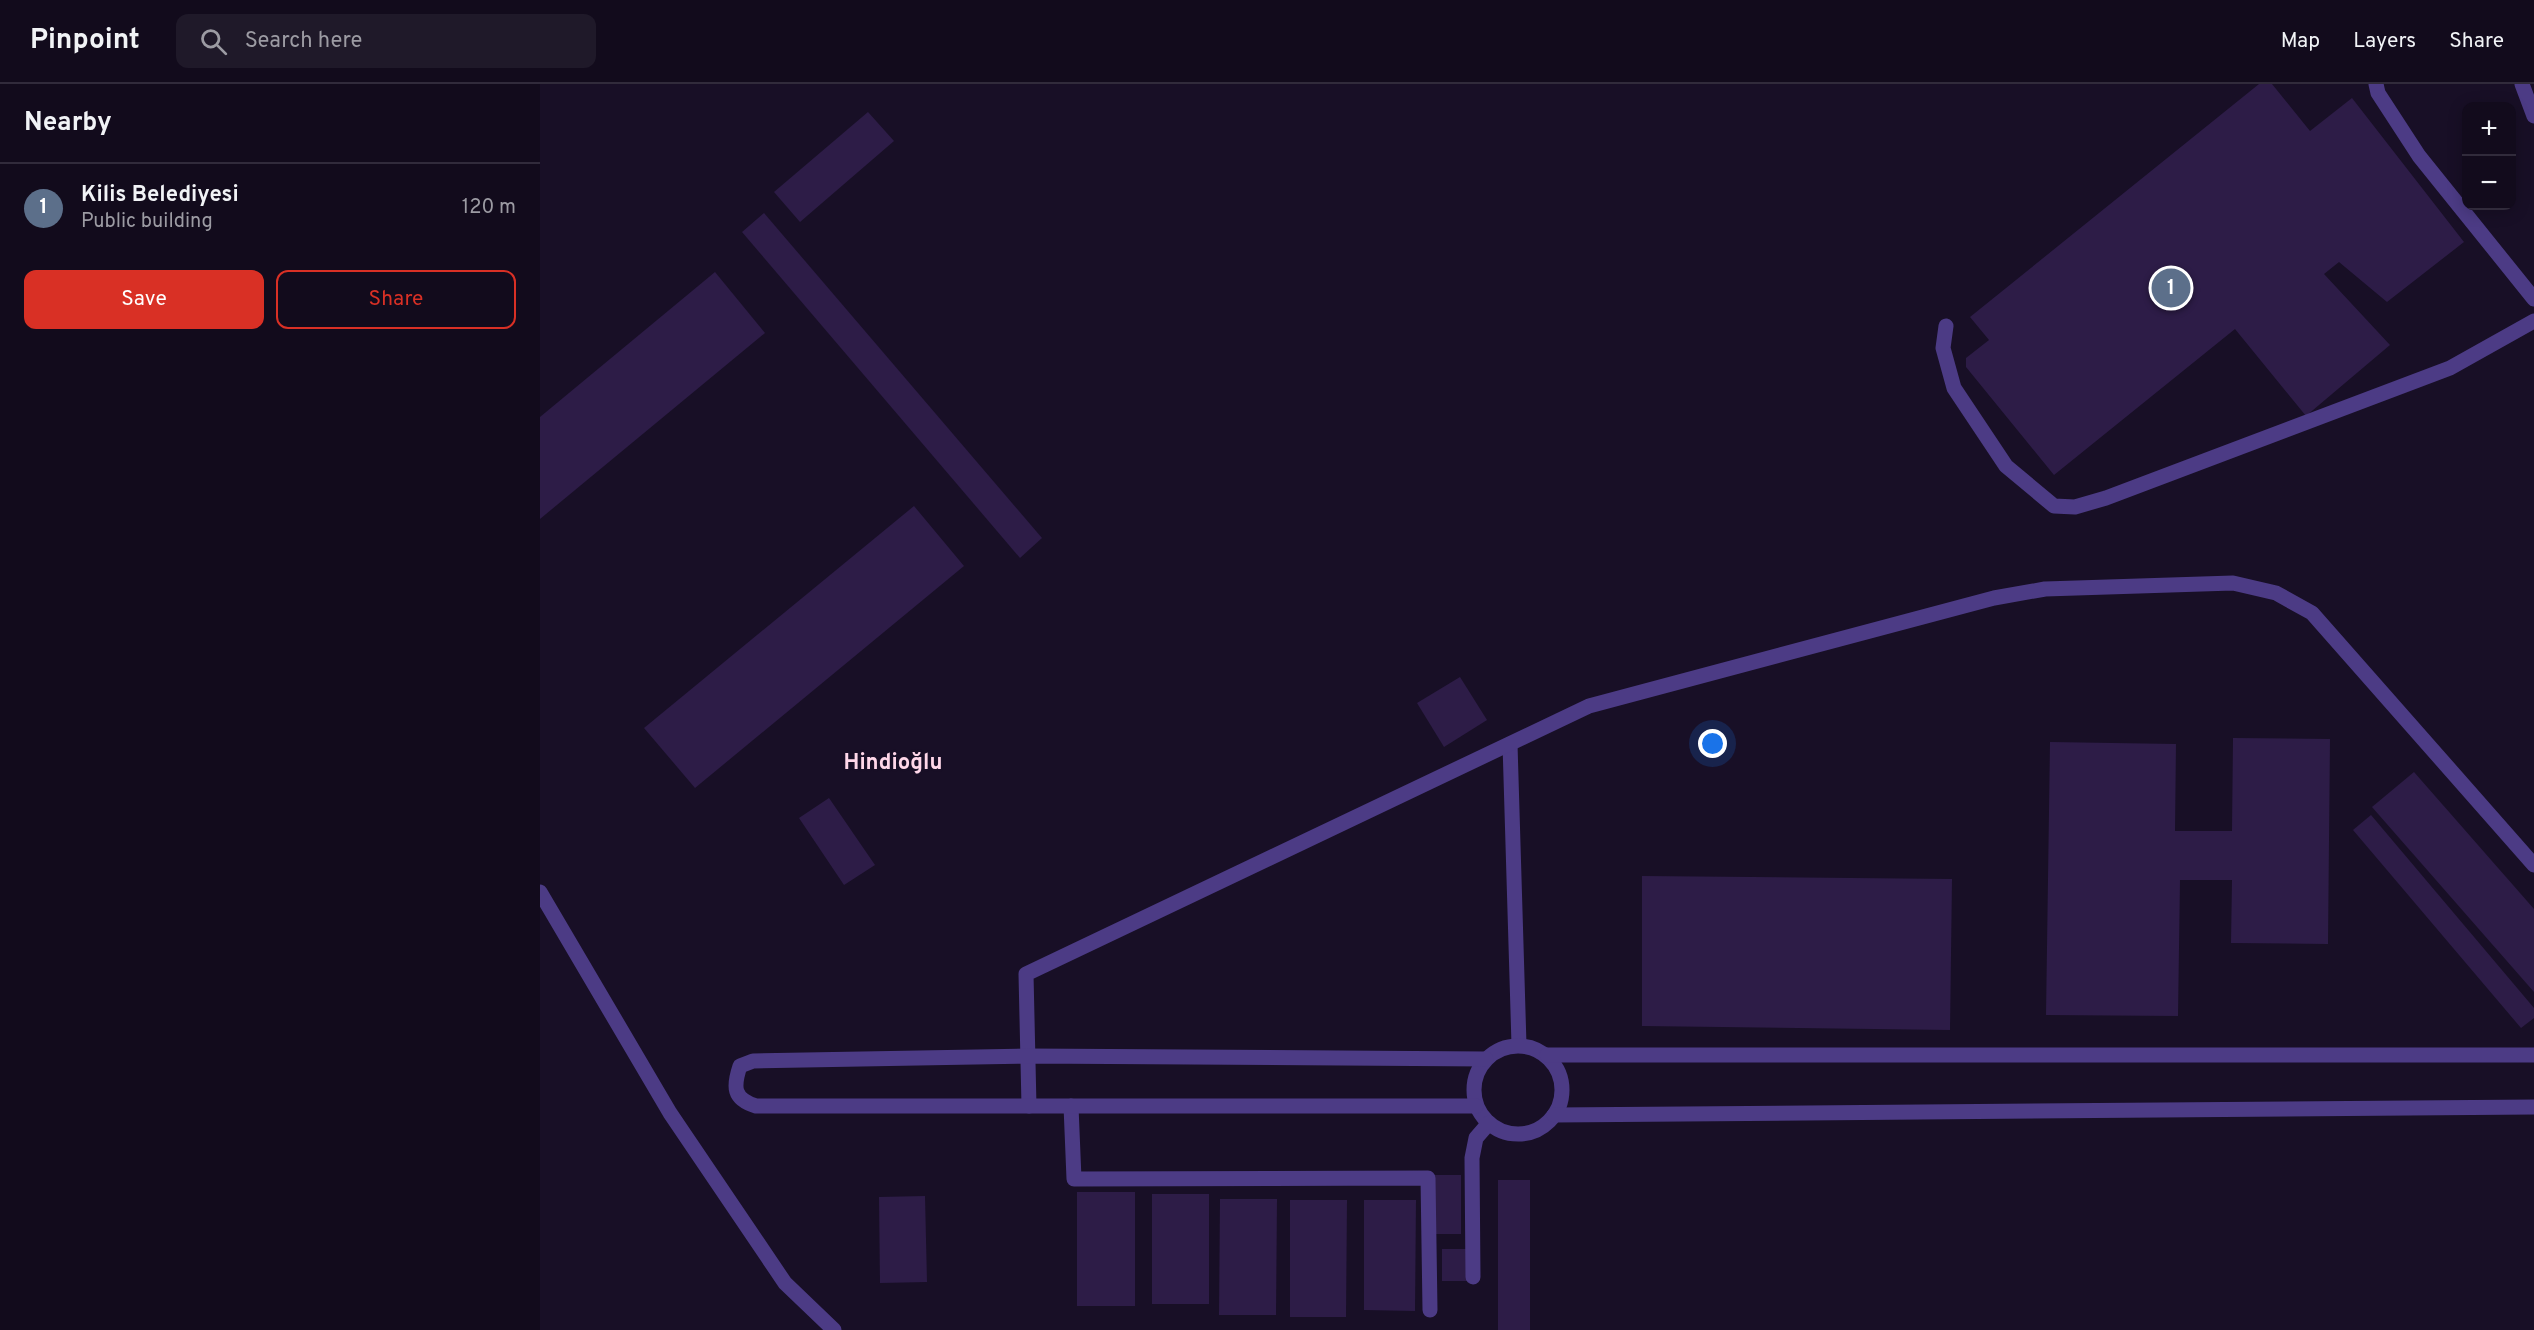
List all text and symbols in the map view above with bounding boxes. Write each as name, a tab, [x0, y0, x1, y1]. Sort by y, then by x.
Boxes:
search box	[176, 14, 596, 68]
text: Pinpoint	[30, 23, 140, 59]
icon: search	[197, 25, 230, 58]
text: Search here	[245, 28, 362, 55]
text: Map	[2281, 28, 2320, 55]
text: Layers	[2353, 28, 2416, 55]
text: Share	[2449, 28, 2504, 55]
map controls	[2462, 102, 2516, 210]
button: +	[2462, 102, 2516, 156]
text: Nearby	[24, 107, 112, 140]
button: −	[2462, 156, 2516, 210]
text: Kilis Belediyesi	[81, 182, 239, 209]
text: 1	[40, 195, 48, 221]
text: 120 m	[462, 195, 516, 221]
text: Public building	[81, 209, 213, 235]
pin: 1	[2152, 266, 2190, 310]
button: Save	[24, 270, 264, 329]
button: Share	[276, 270, 516, 329]
your location	[1698, 729, 1727, 758]
district label: Hindioğlu	[844, 750, 942, 777]

